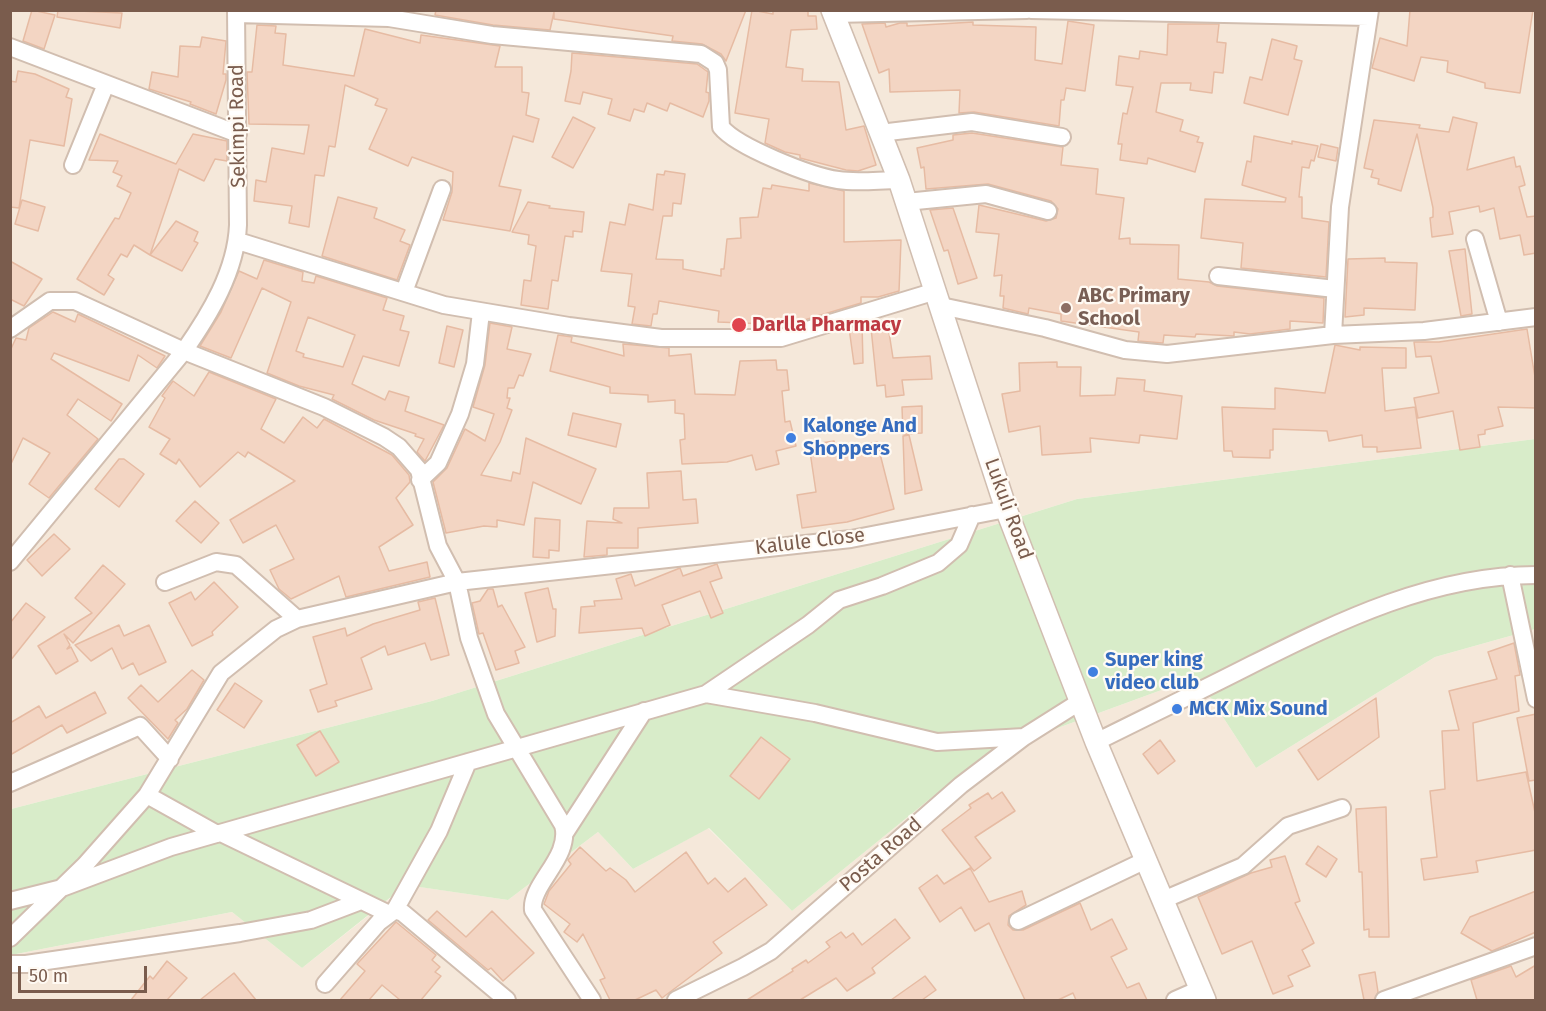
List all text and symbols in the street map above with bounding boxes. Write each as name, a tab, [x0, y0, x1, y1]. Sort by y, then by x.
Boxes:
street label: Sekimpi Road	[225, 64, 251, 188]
place label: ABC Primary School	[1078, 284, 1190, 331]
marker: ABC Primary School	[1059, 301, 1073, 315]
place label: Darlla Pharmacy	[752, 313, 901, 337]
marker: Darlla Pharmacy	[730, 316, 748, 334]
place label: Kalonge And Shoppers	[803, 414, 917, 461]
marker: Kalonge And Shoppers	[784, 431, 798, 445]
street label: Lukuli Road	[979, 455, 1037, 563]
street label: Kalule Close	[754, 523, 866, 561]
place label: Super king video club	[1105, 648, 1203, 695]
marker: Super king video club	[1086, 665, 1100, 679]
place label: MCK Mix Sound	[1189, 697, 1328, 721]
marker: MCK Mix Sound	[1170, 702, 1184, 716]
street label: Posta Road	[835, 813, 927, 897]
scale bar	[21, 954, 150, 992]
text: 50 m	[29, 965, 68, 987]

